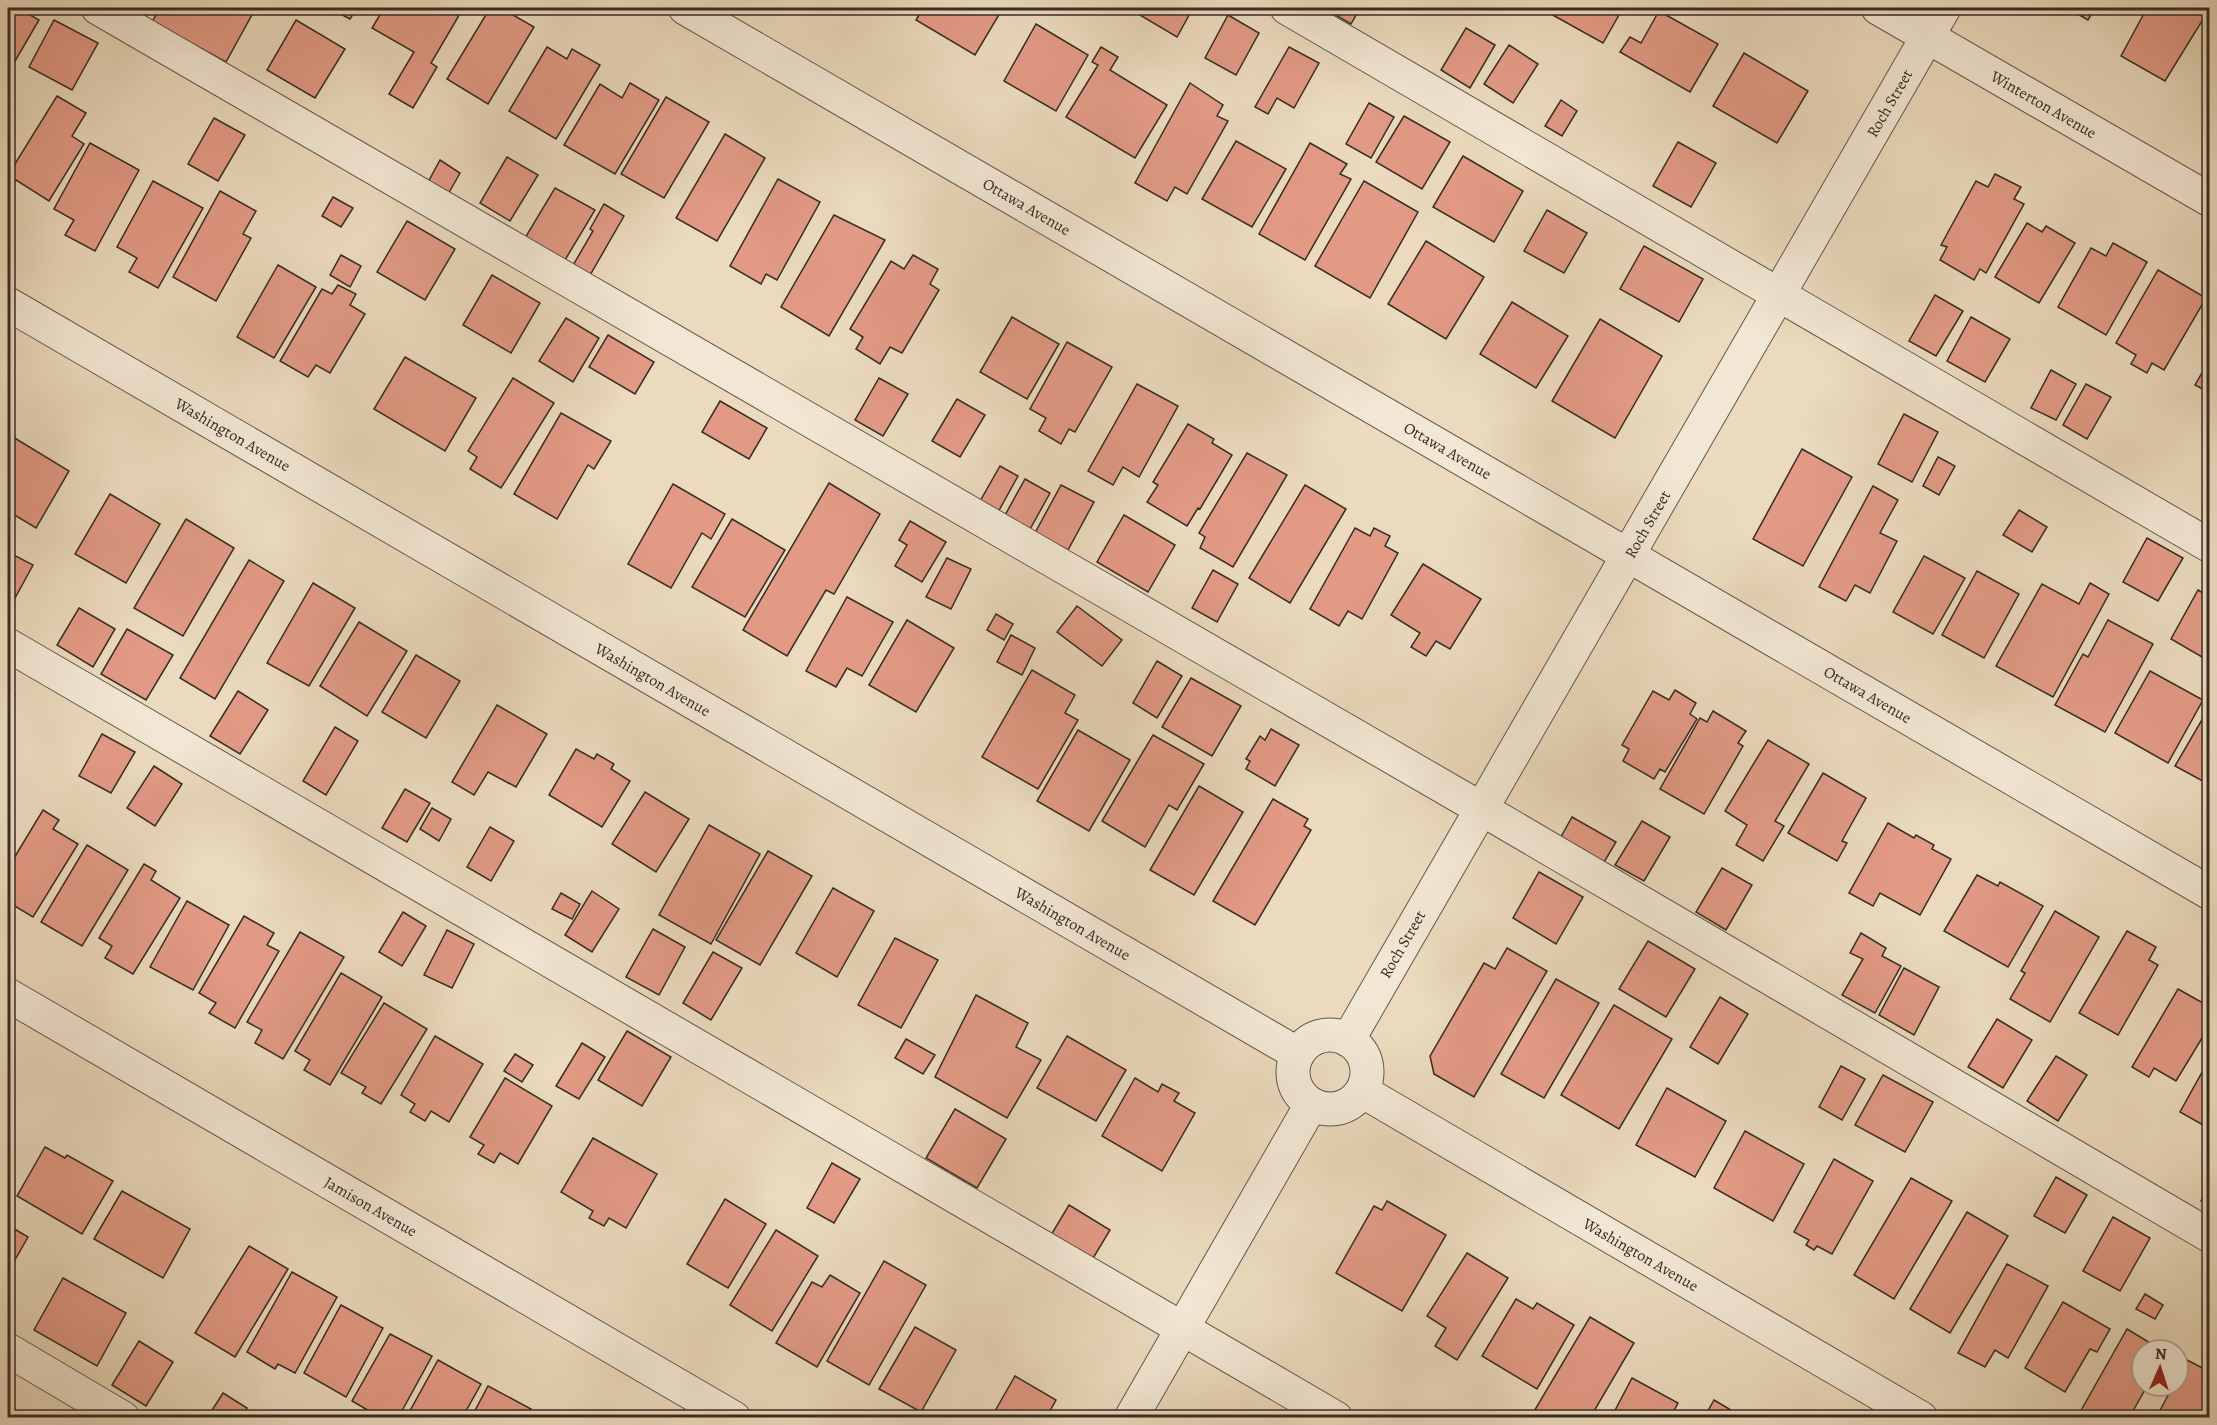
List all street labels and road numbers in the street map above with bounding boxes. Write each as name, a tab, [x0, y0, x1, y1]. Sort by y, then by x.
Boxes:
street label: Roch Street	[1862, 65, 1918, 142]
street label: Winterton Avenue	[1986, 65, 2101, 144]
street label: Ottawa Avenue	[979, 173, 1074, 241]
street label: Washington Avenue	[170, 392, 294, 477]
street label: Ottawa Avenue	[1400, 417, 1495, 485]
street label: Roch Street	[1620, 486, 1676, 563]
street label: Washington Avenue	[590, 637, 714, 722]
street label: Ottawa Avenue	[1820, 661, 1915, 729]
street label: Washington Avenue	[1010, 881, 1134, 966]
street label: Roch Street	[1375, 906, 1431, 983]
street label: Jamison Avenue	[320, 1171, 421, 1242]
street label: Washington Avenue	[1578, 1212, 1702, 1297]

